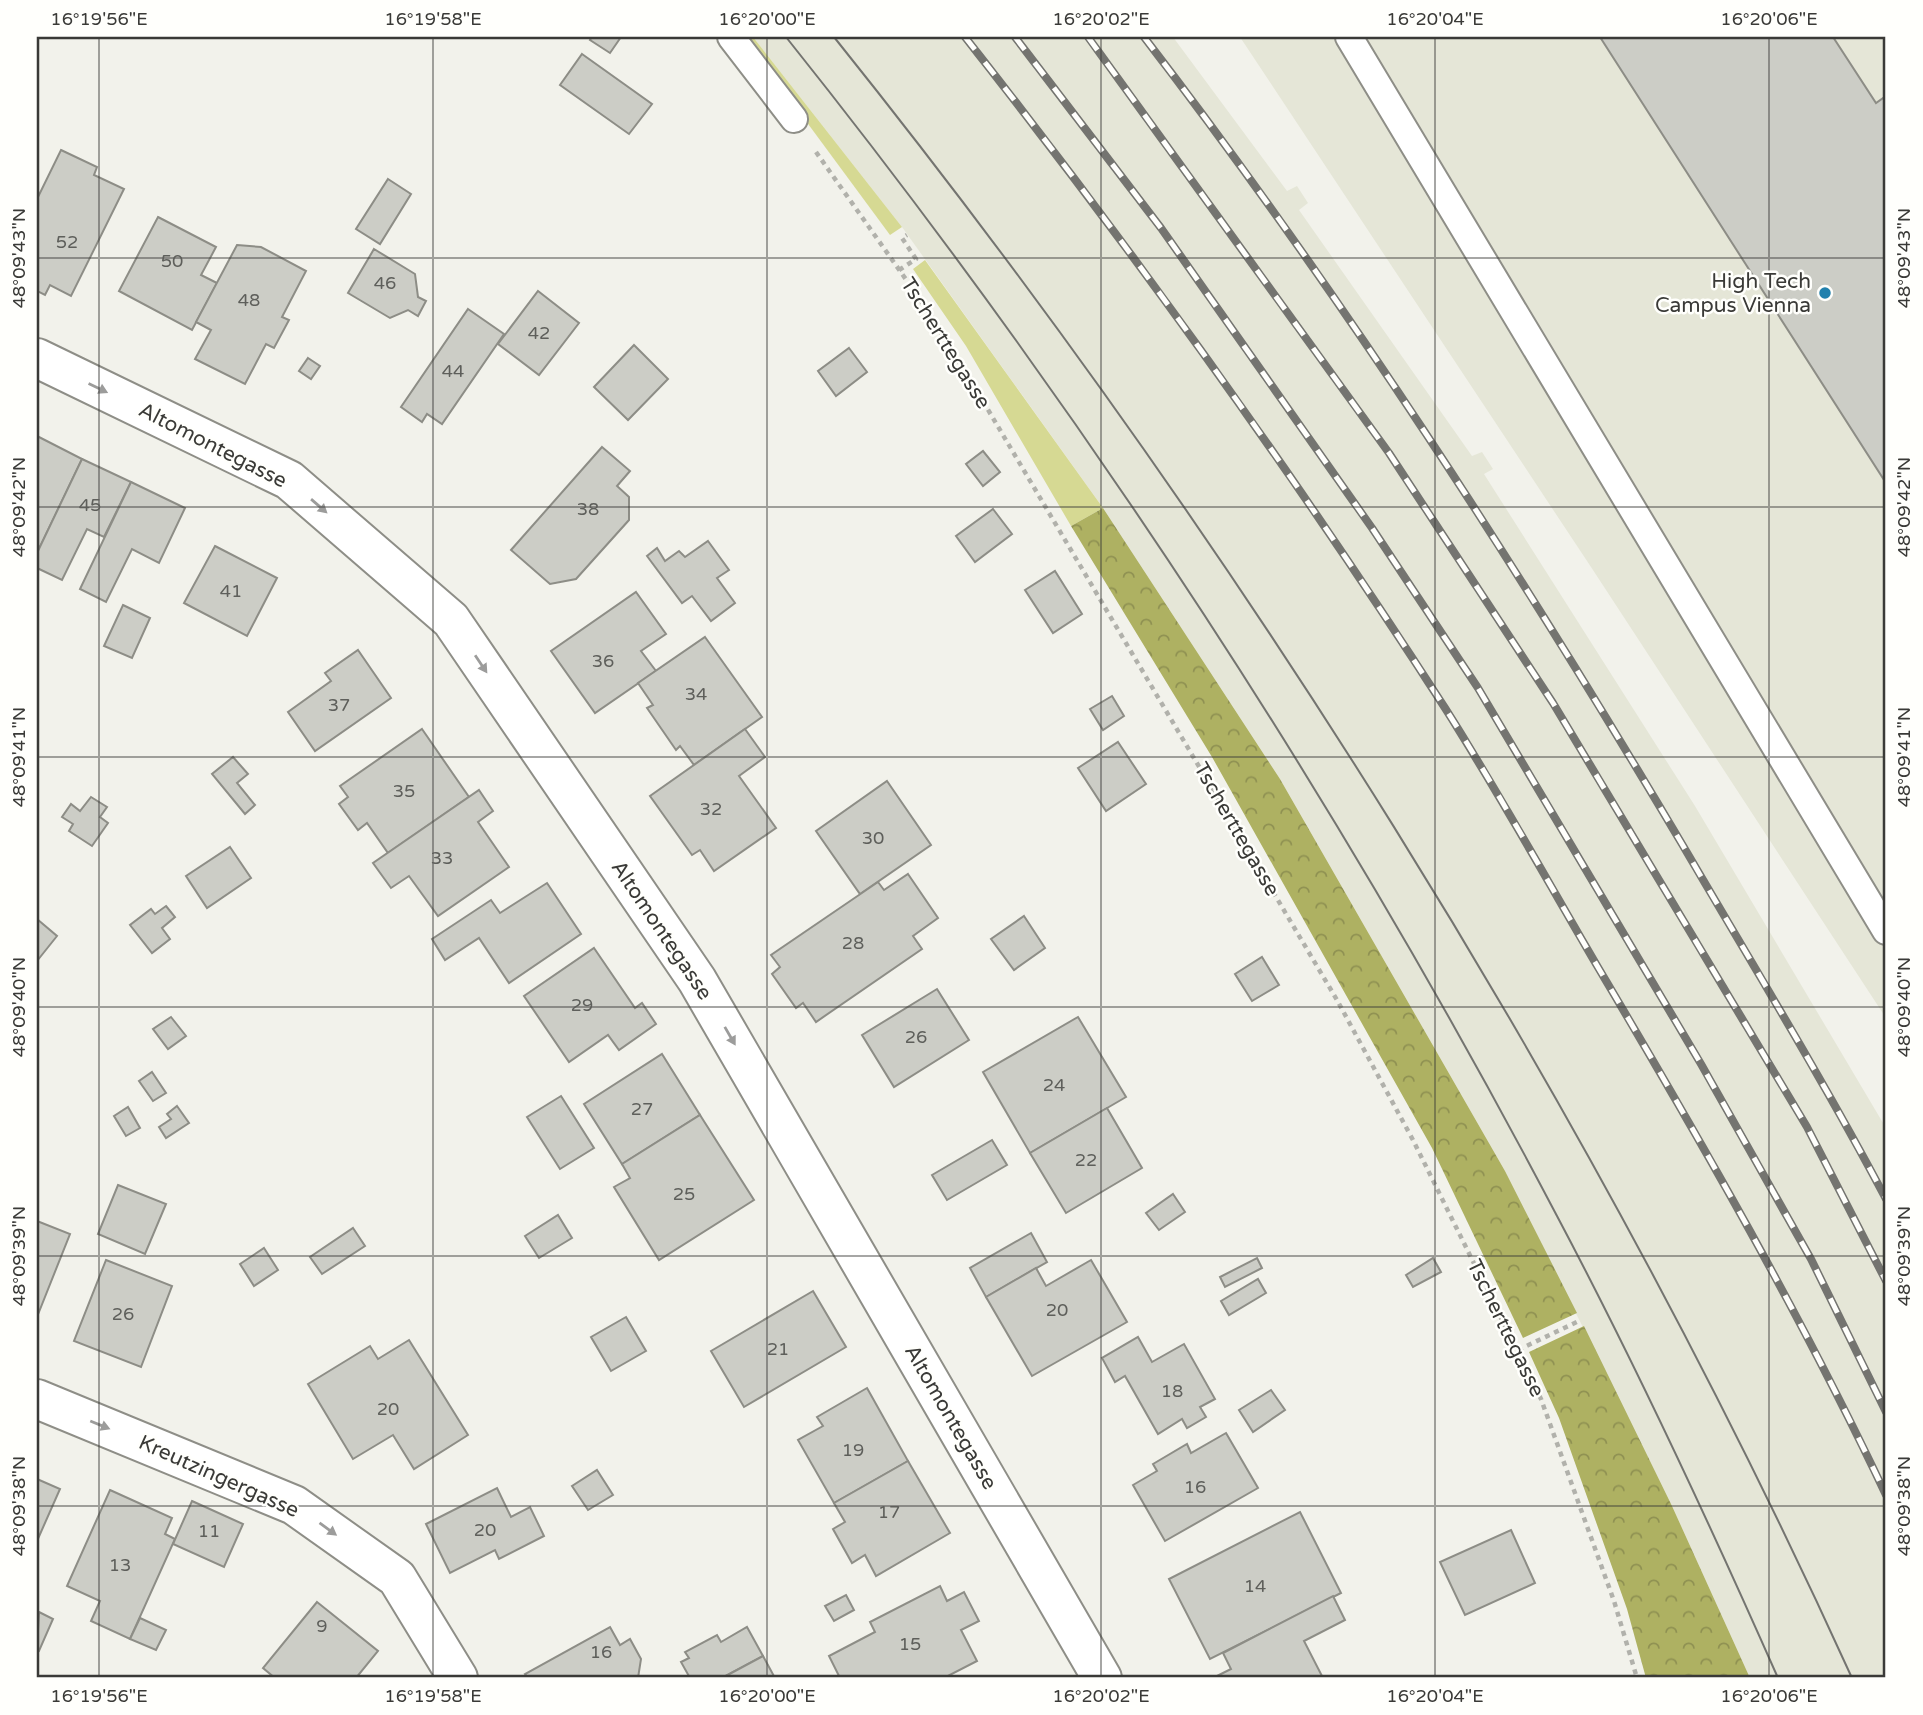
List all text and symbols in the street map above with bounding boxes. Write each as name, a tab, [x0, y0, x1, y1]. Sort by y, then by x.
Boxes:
text: 16°19'56"E	[50, 8, 148, 30]
text: 16°19'58"E	[384, 8, 482, 30]
text: 16°20'00"E	[718, 8, 816, 30]
text: 16°20'02"E	[1052, 8, 1150, 30]
text: 16°20'04"E	[1386, 8, 1484, 30]
text: 16°20'06"E	[1720, 8, 1818, 30]
text: 48°09'43"N	[8, 208, 30, 308]
text: 48°09'43"N	[1893, 208, 1915, 308]
house number: 52	[56, 231, 78, 253]
house number: 50	[161, 250, 183, 272]
place label: High Tech Campus Vienna	[1655, 269, 1811, 318]
house number: 46	[374, 272, 396, 294]
street label: Tscherttegasse	[895, 273, 996, 414]
marker: High Tech Campus Vienna	[1817, 285, 1833, 301]
house number: 48	[238, 289, 260, 311]
house number: 42	[528, 322, 550, 344]
house number: 44	[442, 360, 464, 382]
one-way arrow	[88, 382, 108, 393]
street label: Altomontegasse	[135, 397, 291, 494]
text: 48°09'42"N	[8, 457, 30, 557]
text: 48°09'42"N	[1893, 457, 1915, 557]
house number: 45	[79, 494, 101, 516]
one-way arrow	[311, 498, 328, 513]
house number: 38	[577, 498, 599, 520]
house number: 41	[220, 580, 242, 602]
house number: 36	[592, 650, 614, 672]
one-way arrow	[474, 655, 488, 673]
house number: 34	[685, 683, 707, 705]
house number: 37	[328, 694, 350, 716]
text: 48°09'41"N	[8, 707, 30, 807]
text: 48°09'41"N	[1893, 707, 1915, 807]
street label: Tscherttegasse	[1188, 758, 1285, 901]
house number: 35	[393, 780, 415, 802]
house number: 32	[700, 798, 722, 820]
house number: 30	[862, 827, 884, 849]
house number: 33	[431, 847, 453, 869]
street label: Altomontegasse	[606, 856, 718, 1005]
house number: 28	[842, 932, 864, 954]
text: 48°09'40"N	[8, 957, 30, 1057]
text: 48°09'40"N	[1893, 957, 1915, 1057]
house number: 29	[571, 994, 593, 1016]
house number: 26	[905, 1026, 927, 1048]
one-way arrow	[724, 1027, 736, 1046]
house number: 24	[1043, 1074, 1065, 1096]
house number: 27	[631, 1098, 653, 1120]
house number: 22	[1075, 1149, 1097, 1171]
house number: 25	[673, 1183, 695, 1205]
text: 48°09'39"N	[8, 1206, 30, 1306]
text: 48°09'39"N	[1893, 1206, 1915, 1306]
street label: Tscherttegasse	[1461, 1255, 1550, 1401]
house number: 20	[1046, 1299, 1068, 1321]
house number: 26	[112, 1303, 134, 1325]
house number: 21	[767, 1338, 789, 1360]
street label: Altomontegasse	[899, 1340, 1002, 1494]
house number: 18	[1161, 1380, 1183, 1402]
house number: 20	[377, 1398, 399, 1420]
one-way arrow	[90, 1419, 111, 1430]
street label: Kreutzingergasse	[135, 1430, 303, 1523]
house number: 19	[842, 1439, 864, 1461]
text: 48°09'38"N	[8, 1456, 30, 1556]
text: 48°09'38"N	[1893, 1456, 1915, 1556]
house number: 16	[1184, 1476, 1206, 1498]
house number: 17	[878, 1501, 900, 1523]
house number: 20	[474, 1519, 496, 1541]
house number: 11	[198, 1520, 220, 1542]
one-way arrow	[319, 1522, 337, 1536]
house number: 13	[109, 1554, 131, 1576]
house number: 14	[1244, 1575, 1266, 1597]
house number: 9	[316, 1615, 328, 1637]
house number: 15	[899, 1633, 921, 1655]
house number: 16	[590, 1641, 612, 1663]
text: 16°19'56"E	[50, 1685, 148, 1707]
text: 16°19'58"E	[384, 1685, 482, 1707]
text: 16°20'00"E	[718, 1685, 816, 1707]
text: 16°20'02"E	[1052, 1685, 1150, 1707]
text: 16°20'04"E	[1386, 1685, 1484, 1707]
text: 16°20'06"E	[1720, 1685, 1818, 1707]

